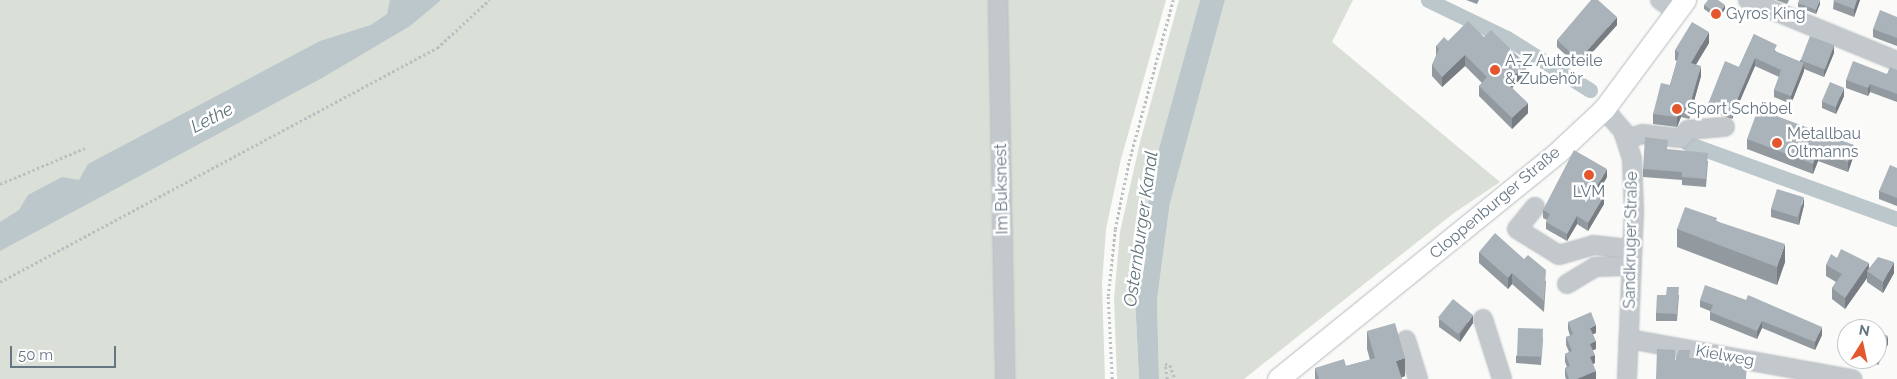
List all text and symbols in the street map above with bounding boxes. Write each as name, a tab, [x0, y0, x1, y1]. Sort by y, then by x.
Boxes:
place label: Gyros King	[1726, 4, 1806, 24]
marker: Gyros King	[1710, 8, 1722, 20]
place label: A-Z Autoteile & Zubehör	[1505, 51, 1603, 89]
marker: A-Z Autoteile & Zubehör	[1489, 64, 1501, 76]
water label: Lethe	[187, 98, 237, 138]
place label: Sport Schöbel	[1687, 99, 1792, 119]
marker: Sport Schöbel	[1671, 103, 1683, 115]
place label: Metallbau Oltmanns	[1787, 124, 1861, 162]
marker: Metallbau Oltmanns	[1771, 137, 1783, 149]
street label: Im Buksnest	[992, 143, 1012, 235]
street label: Cloppenburger Straße	[1426, 143, 1564, 263]
water label: Osternburger Kanal	[1119, 150, 1163, 308]
marker: LVM	[1583, 169, 1595, 181]
street label: Sandkruger Straße	[1620, 171, 1642, 309]
place label: LVM	[1573, 182, 1605, 202]
north arrow	[1837, 319, 1887, 369]
text: N	[1858, 321, 1871, 339]
scale bar	[12, 336, 119, 368]
street label: Kielweg	[1694, 341, 1756, 371]
text: 50 m	[18, 346, 53, 364]

